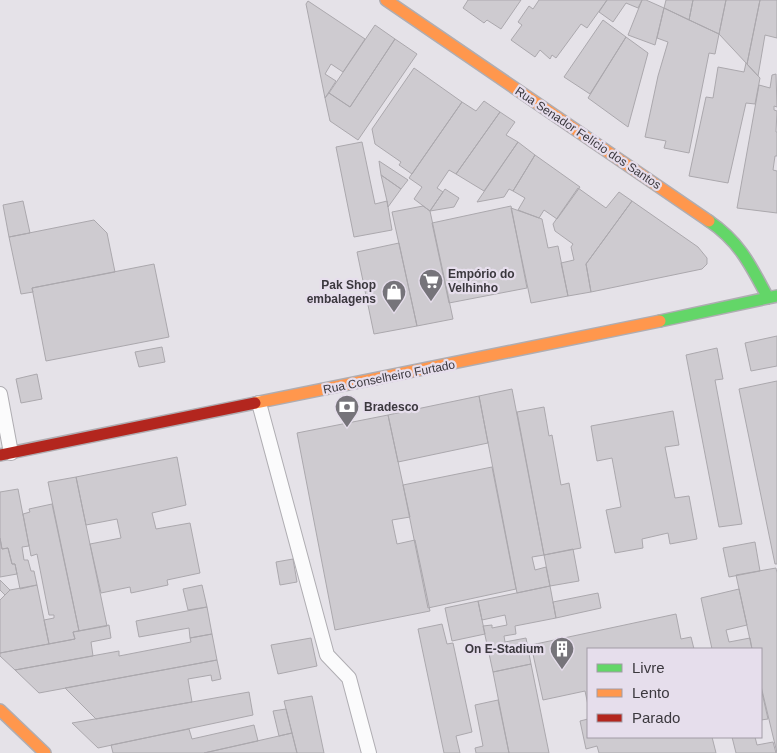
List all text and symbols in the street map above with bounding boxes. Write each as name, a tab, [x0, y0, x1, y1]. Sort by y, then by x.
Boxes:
street label: Rua Senador Felício dos Santos	[512, 84, 664, 192]
place label: Empório do Velhinho	[448, 267, 515, 295]
supermarket icon: Empório do Velhinho	[418, 268, 444, 302]
place label: Pak Shop embalagens	[307, 278, 376, 306]
shop icon: Pak Shop embalagens	[381, 279, 407, 313]
street label: Rua Conselheiro Furtado	[322, 357, 456, 397]
bank icon: Bradesco	[334, 394, 360, 428]
place label: Bradesco	[364, 400, 419, 414]
building icon: On E-Stadium	[549, 636, 575, 670]
place label: On E-Stadium	[465, 642, 544, 656]
legend	[587, 648, 762, 738]
text: Livre	[632, 659, 665, 676]
text: Lento	[632, 684, 670, 701]
text: Parado	[632, 709, 680, 726]

